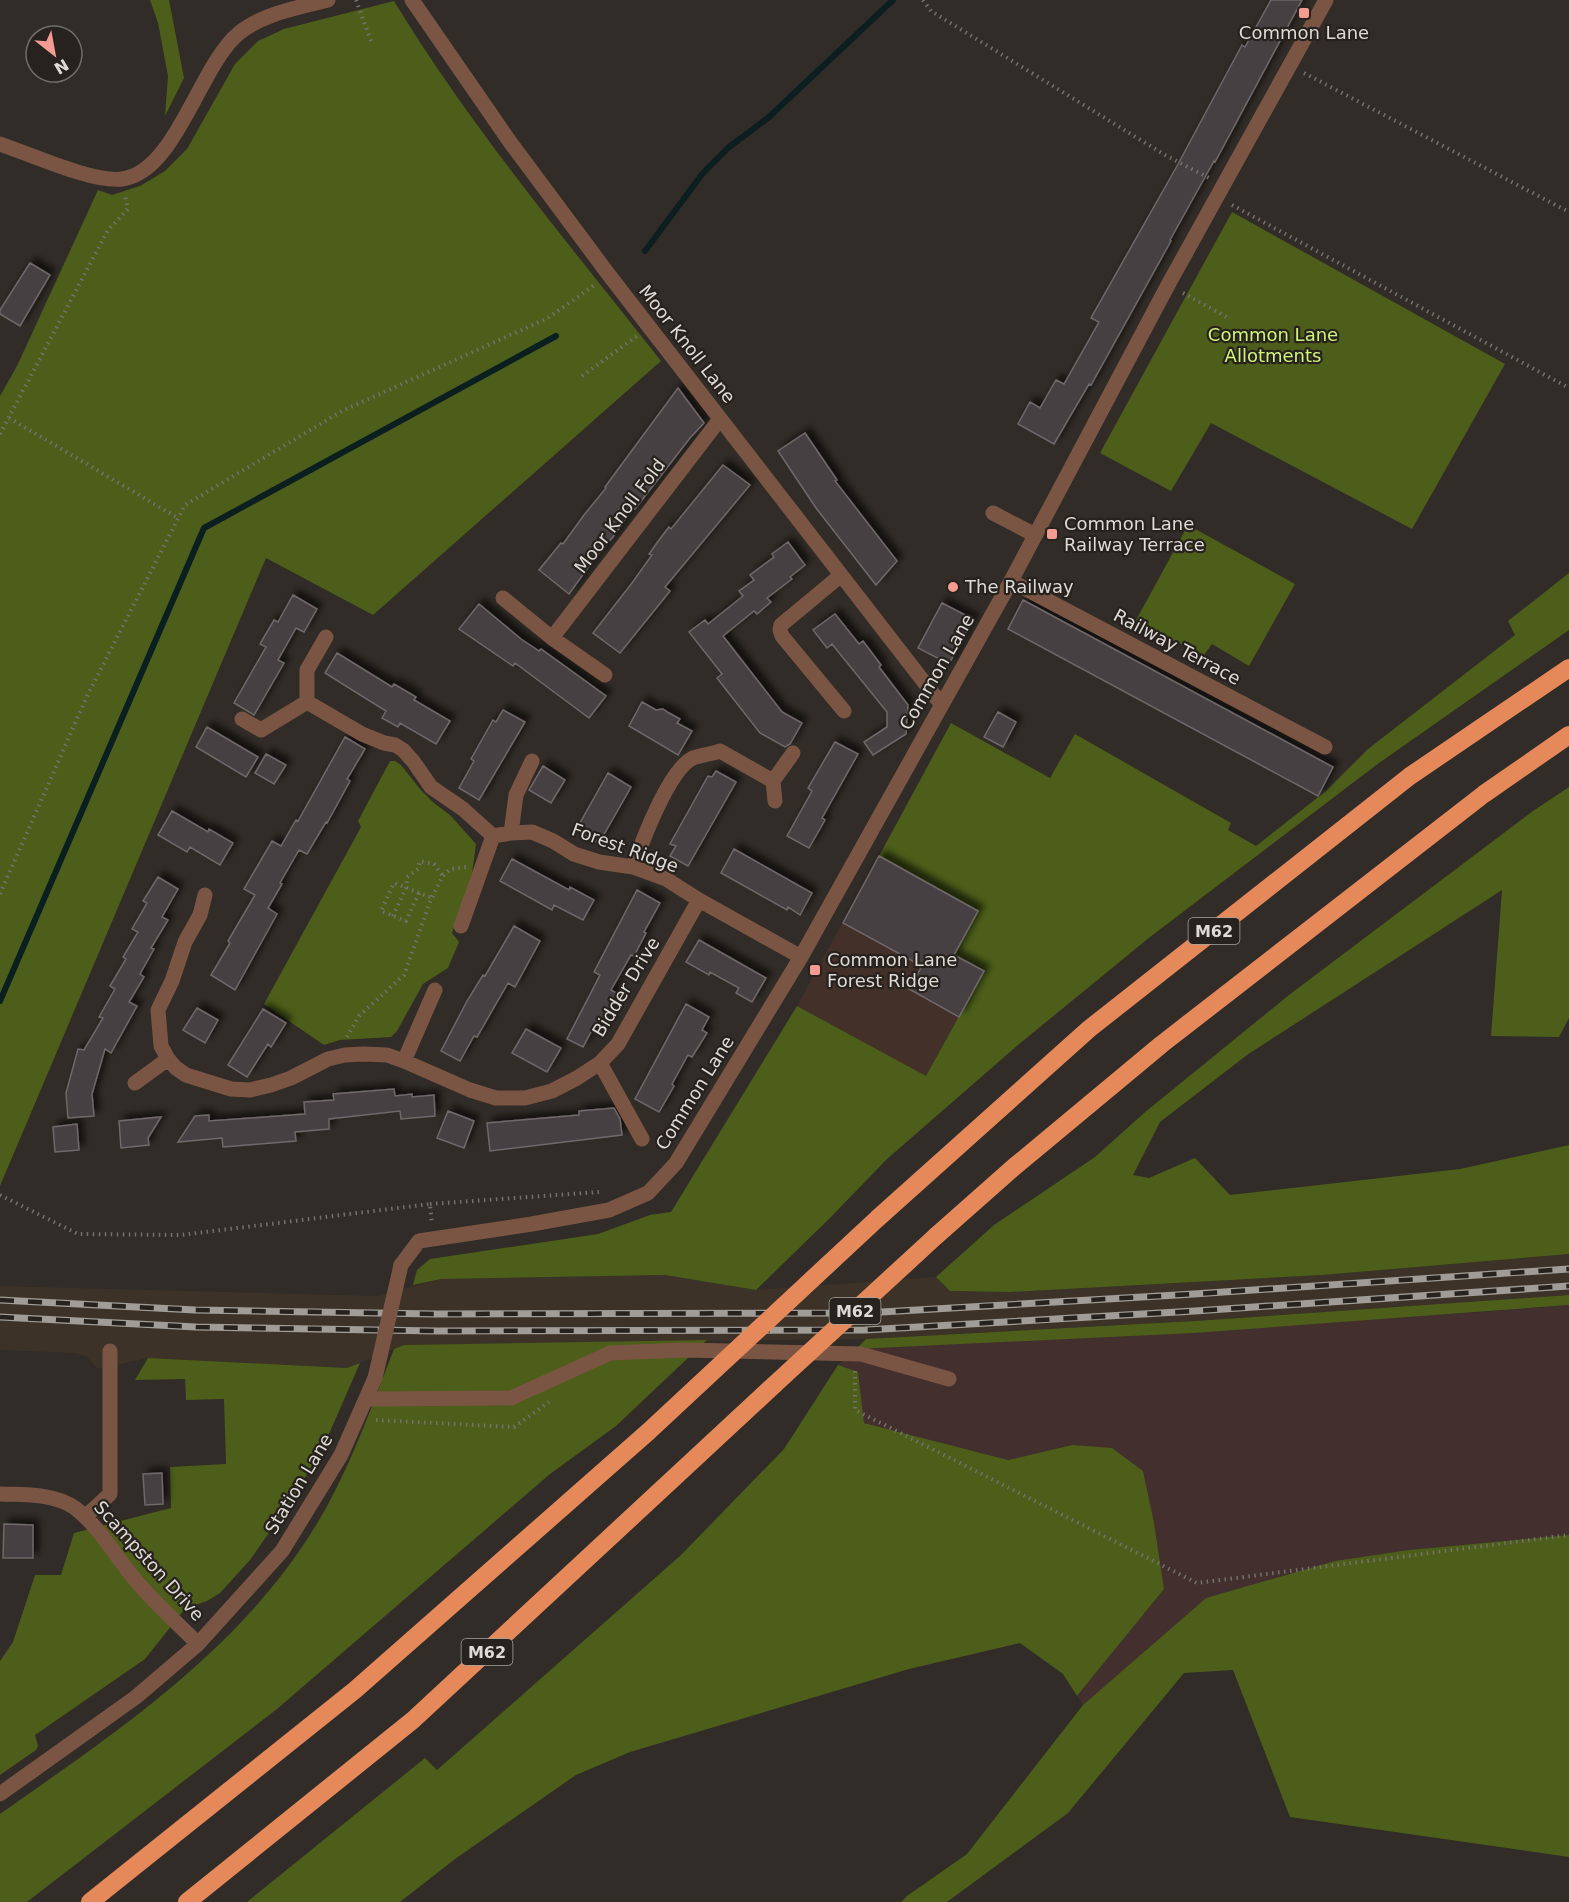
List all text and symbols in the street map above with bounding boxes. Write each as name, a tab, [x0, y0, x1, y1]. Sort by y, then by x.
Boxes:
marker: Common Lane	[1297, 6, 1311, 20]
place label: Common Lane	[1239, 22, 1369, 43]
north arrow	[24, 24, 84, 84]
text: N	[51, 55, 72, 78]
street label: Moor Knoll Lane	[635, 280, 740, 407]
park label: Common Lane Allotments	[1208, 324, 1338, 366]
street label: Moor Knoll Fold	[570, 454, 669, 577]
place label: Common Lane Railway Terrace	[1064, 513, 1205, 555]
marker: Common Lane Railway Terrace	[1045, 527, 1059, 541]
place label: The Railway	[964, 576, 1074, 597]
marker: The Railway	[946, 580, 960, 594]
street label: Railway Terrace	[1110, 604, 1244, 689]
street label: Common Lane	[895, 610, 978, 733]
street label: Forest Ridge	[569, 818, 682, 877]
road number: M62	[1188, 918, 1240, 944]
street label: Bidder Drive	[588, 933, 664, 1040]
place label: Common Lane Forest Ridge	[827, 949, 957, 991]
marker: Common Lane Forest Ridge	[808, 963, 822, 977]
street label: Common Lane	[651, 1032, 738, 1154]
road number: M62	[830, 1298, 880, 1324]
street label: Station Lane	[260, 1430, 337, 1538]
street label: Scampston Drive	[90, 1496, 209, 1625]
road number: M62	[462, 1639, 512, 1665]

